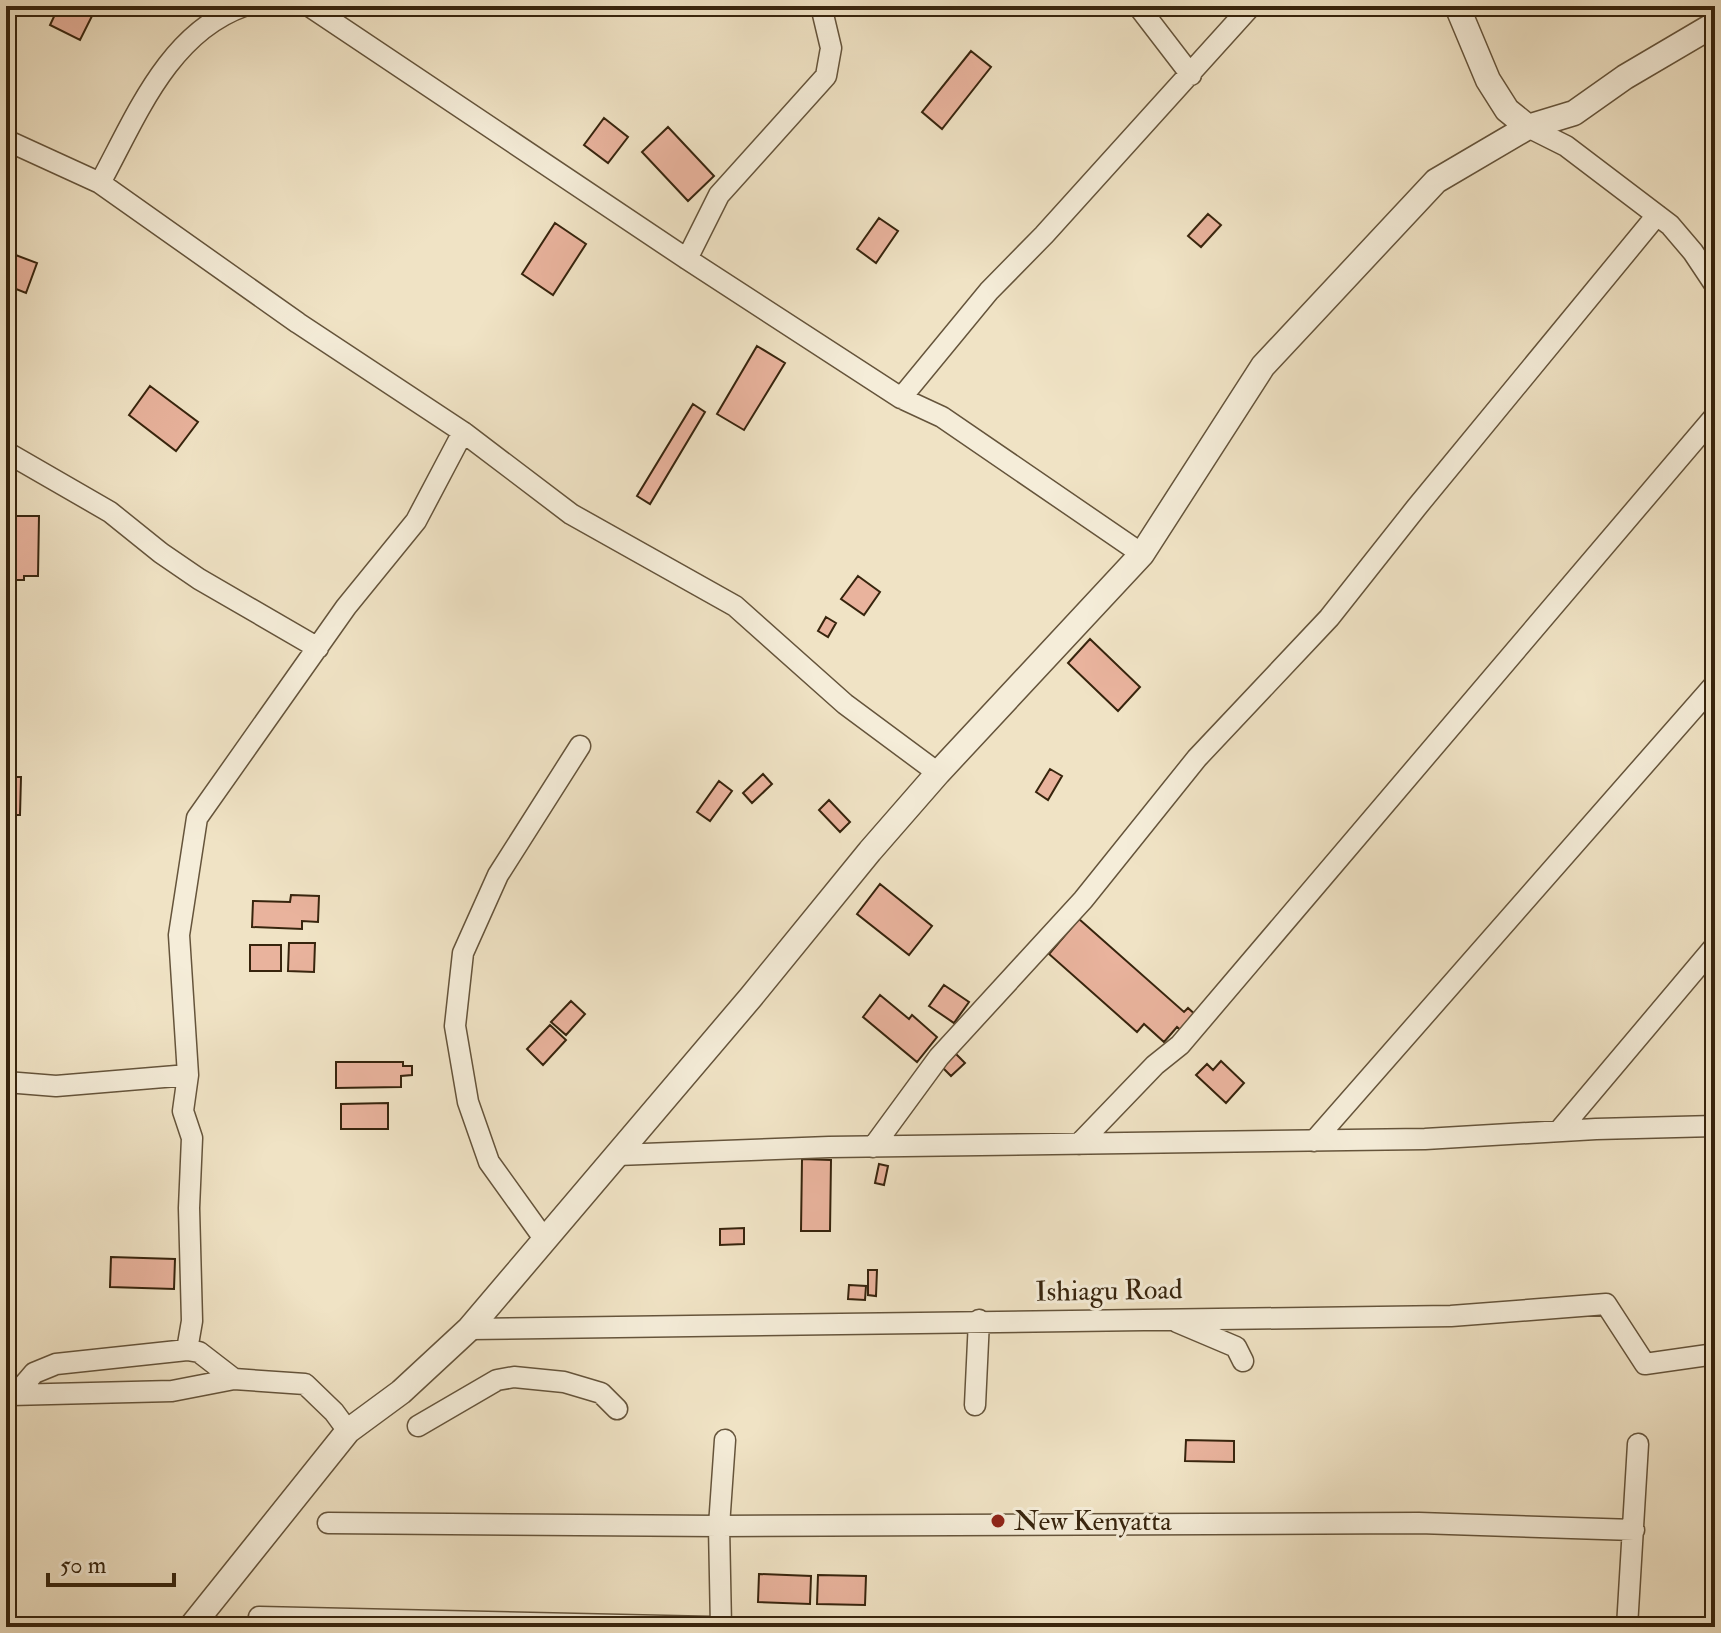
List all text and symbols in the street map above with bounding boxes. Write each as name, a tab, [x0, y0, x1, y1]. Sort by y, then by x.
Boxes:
street label: Ishiagu Road	[1035, 1272, 1183, 1310]
place label: New Kenyatta	[1014, 1504, 1172, 1539]
marker: New Kenyatta	[989, 1512, 1007, 1530]
scale bar	[48, 1537, 174, 1587]
text: 50 m	[60, 1550, 107, 1581]

